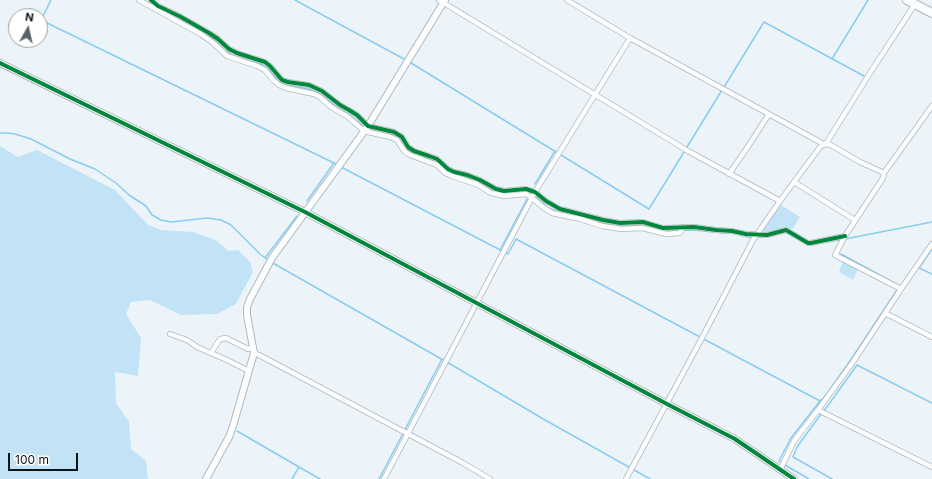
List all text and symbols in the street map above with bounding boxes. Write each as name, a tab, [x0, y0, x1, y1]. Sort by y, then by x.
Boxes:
north arrow	[8, 8, 48, 48]
text: N	[24, 10, 35, 25]
scale bar	[10, 445, 80, 471]
text: 100 m	[15, 452, 49, 467]

